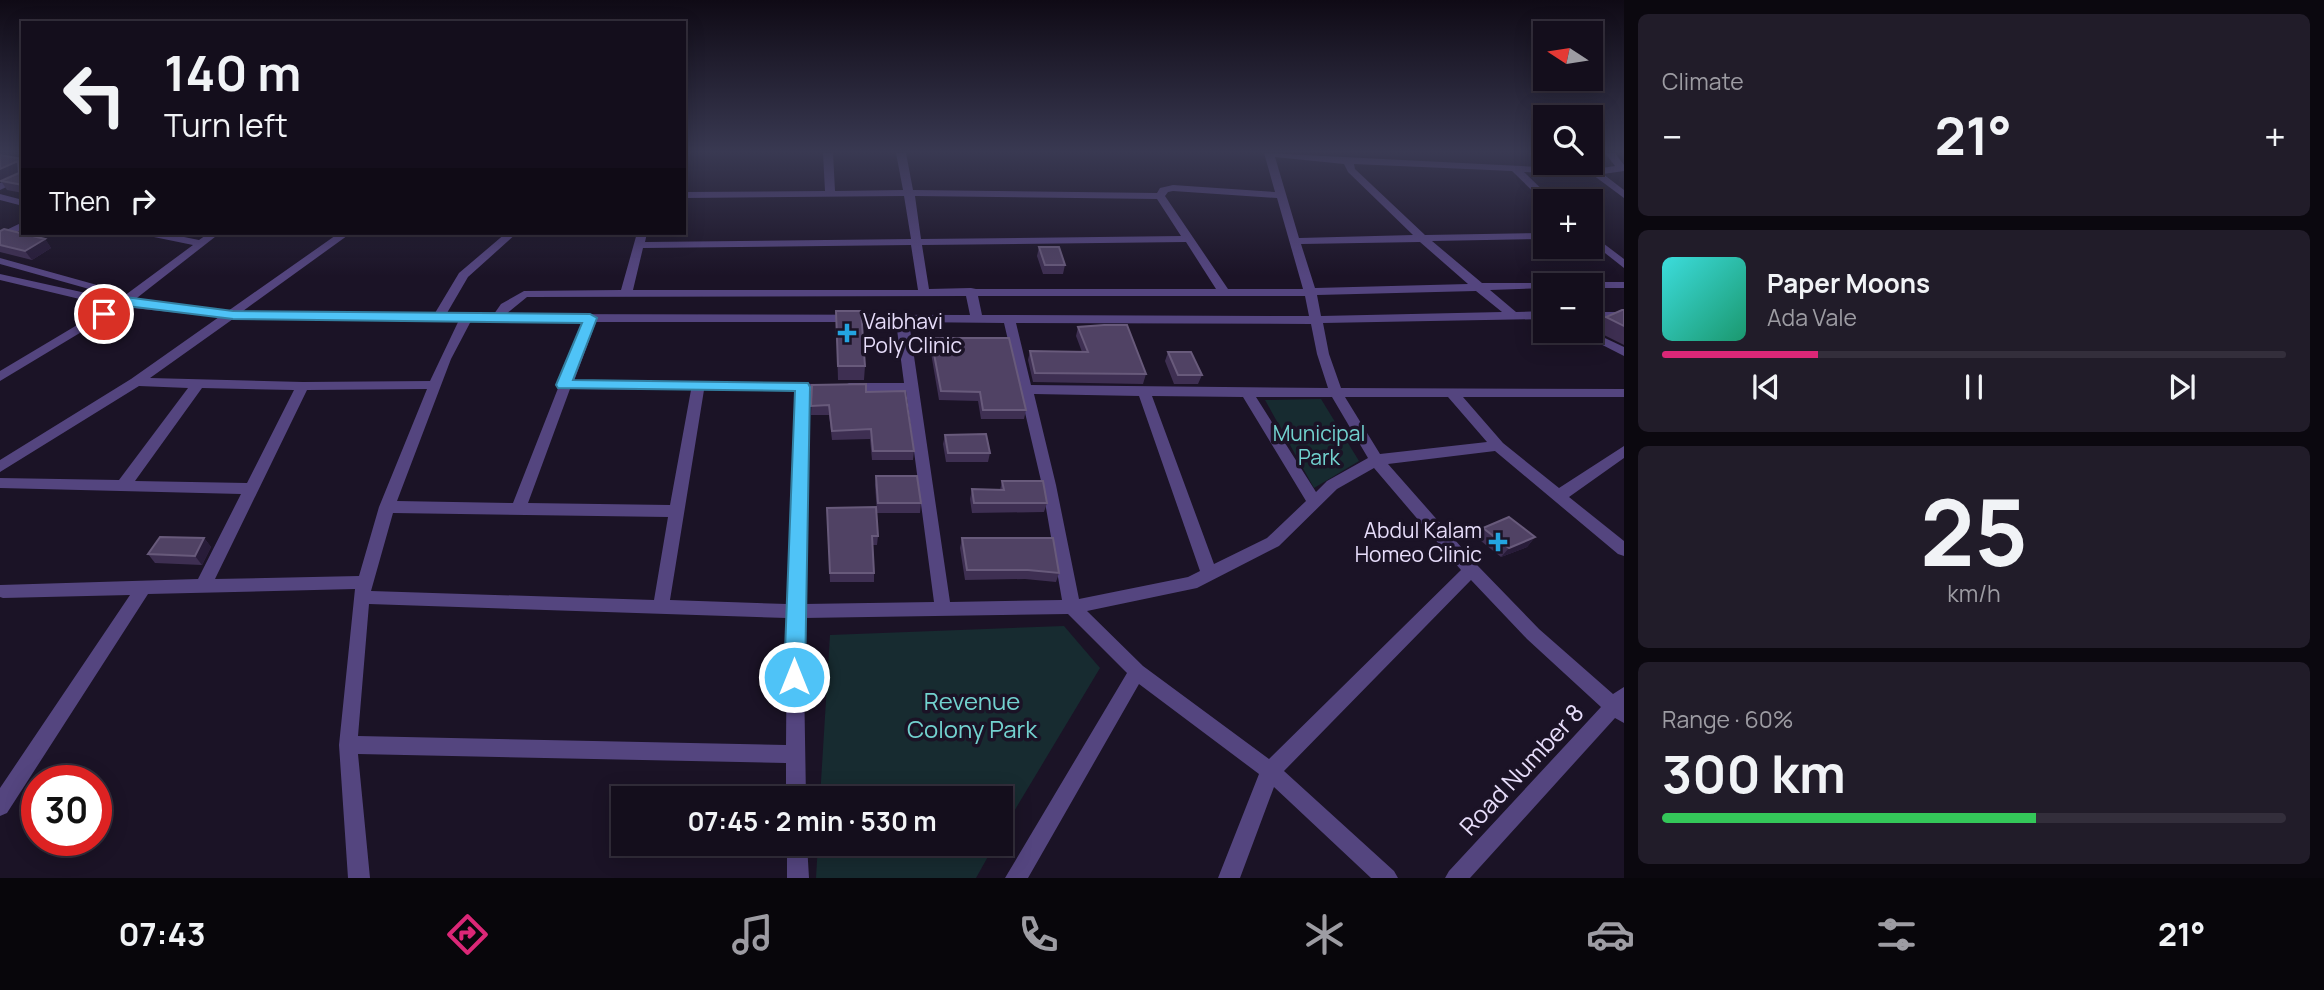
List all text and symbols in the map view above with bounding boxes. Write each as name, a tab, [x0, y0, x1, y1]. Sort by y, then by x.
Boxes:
north arrow	[1533, 21, 1603, 91]
map controls	[1533, 21, 1603, 343]
text: 140 m	[164, 39, 301, 106]
icon: left	[49, 49, 140, 140]
text: Climate	[1662, 65, 1744, 97]
text: 21°	[1935, 100, 2012, 171]
text: Turn left	[164, 103, 288, 147]
button: search	[1533, 105, 1603, 175]
text: −	[1662, 110, 1683, 162]
text: +	[2264, 110, 2286, 162]
icon: right	[124, 182, 162, 220]
text: Then	[49, 183, 110, 219]
button: +	[1533, 189, 1603, 259]
text: Paper Moons	[1767, 265, 1930, 301]
button: −	[1533, 273, 1603, 343]
pin	[74, 284, 134, 344]
icon: arrive	[85, 295, 123, 333]
text: Ada Vale	[1767, 301, 1857, 333]
place label: Vaibhavi Poly Clinic	[863, 307, 962, 359]
marker: Vaibhavi Poly Clinic	[837, 323, 857, 343]
icon: previous	[1747, 368, 1785, 406]
icon: pause	[1955, 368, 1993, 406]
icon: next	[2163, 368, 2201, 406]
park label: Municipal Park	[1273, 419, 1365, 471]
text: 25	[1920, 469, 2028, 593]
place label: Abdul Kalam Homeo Clinic	[1355, 516, 1482, 568]
marker: Abdul Kalam Homeo Clinic	[1488, 532, 1508, 552]
text: km/h	[1947, 577, 2001, 609]
position arrow	[757, 640, 831, 714]
park label: Revenue Colony Park	[907, 684, 1038, 745]
street label: Road Number 8	[1452, 696, 1590, 842]
text: Range · 60%	[1662, 703, 1793, 735]
text: 300 km	[1662, 738, 1846, 809]
speed limit sign: 30	[21, 765, 112, 856]
text: 07:45 · 2 min · 530 m	[687, 803, 937, 839]
icon: directions	[443, 910, 492, 959]
icon: music	[728, 910, 777, 959]
icon: phone	[1014, 910, 1063, 959]
icon: climate	[1300, 910, 1349, 959]
icon: car	[1586, 910, 1635, 959]
icon: filters	[1872, 910, 1921, 959]
text: 07:43	[118, 912, 206, 956]
text: 21°	[2158, 912, 2205, 956]

